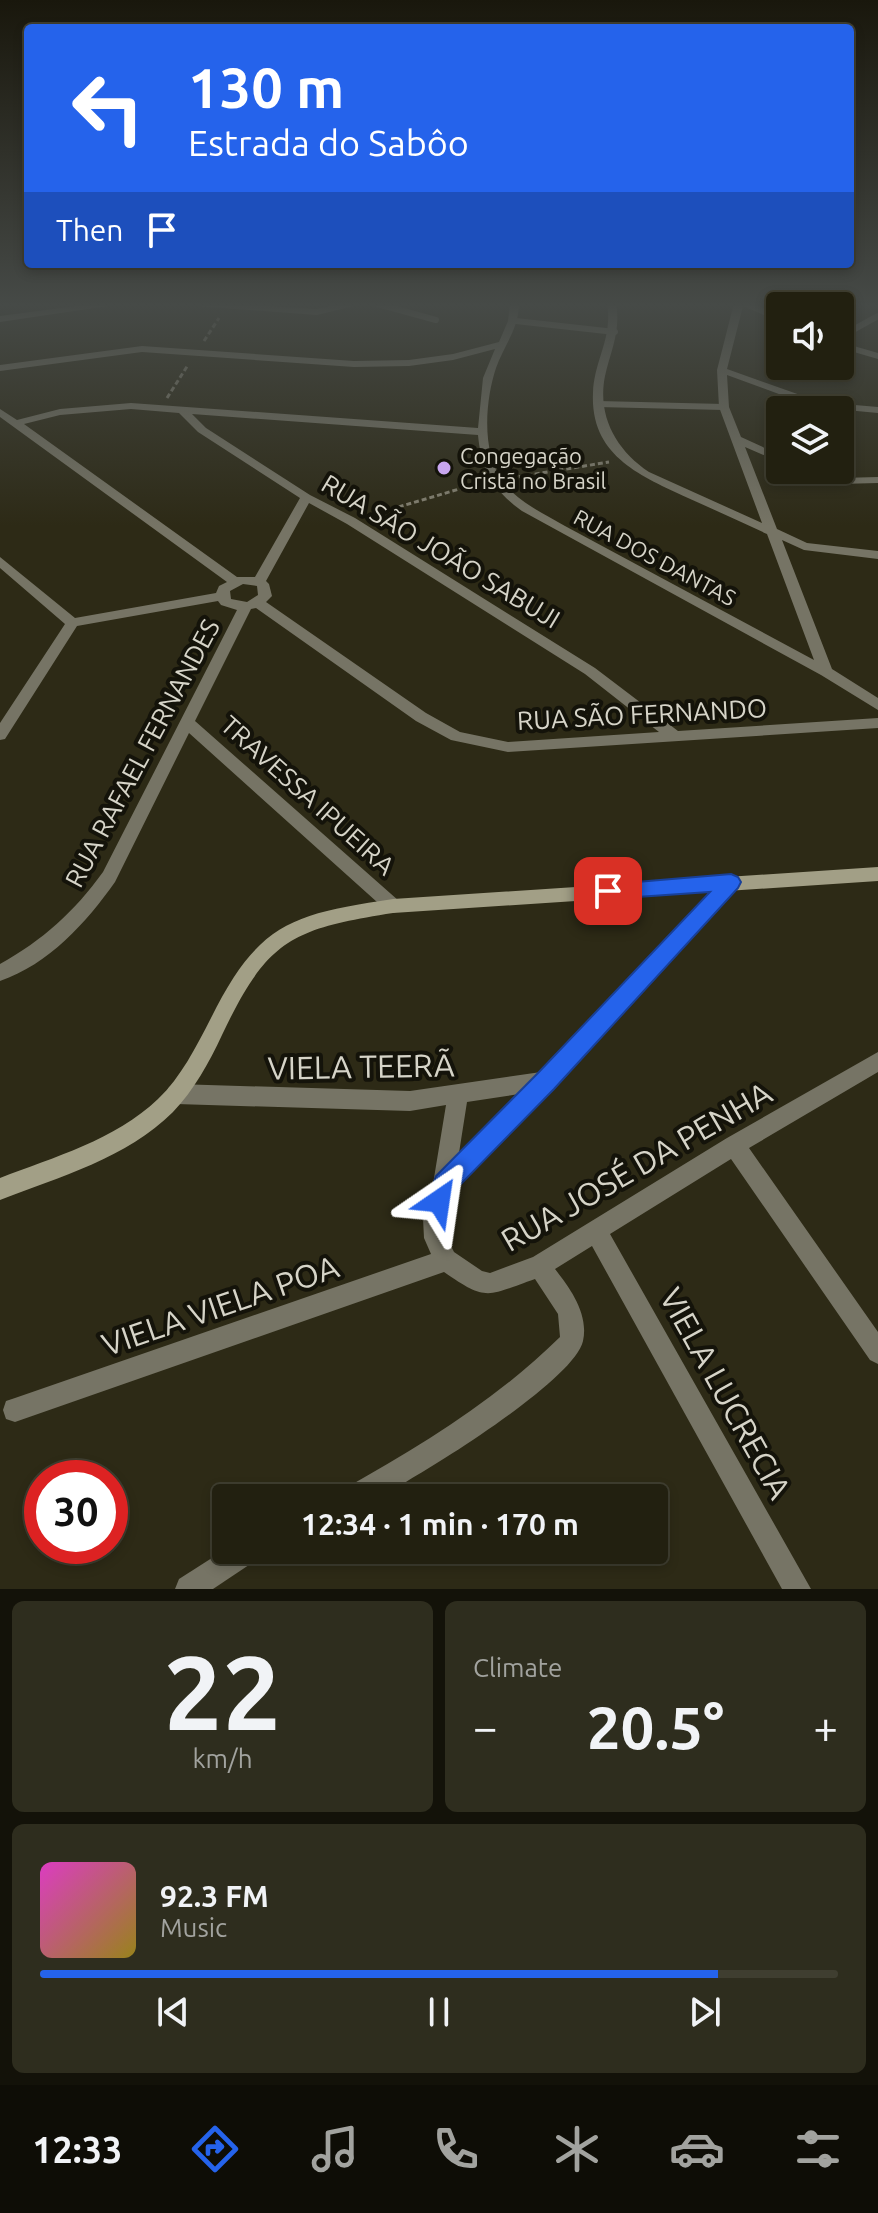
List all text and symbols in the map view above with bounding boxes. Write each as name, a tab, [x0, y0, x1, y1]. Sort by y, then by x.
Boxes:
icon: left	[56, 56, 160, 160]
text: 130 m	[188, 56, 344, 119]
text: Estrada do Sabôo	[188, 122, 469, 163]
icon: arrive	[140, 208, 184, 252]
text: Then	[56, 213, 124, 247]
map controls	[766, 292, 854, 484]
button: sound	[766, 292, 854, 380]
button: layers	[766, 396, 854, 484]
place label: Congegação Cristã no Brasil	[460, 443, 607, 493]
marker: Congegação Cristã no Brasil	[435, 459, 453, 477]
street label: RUA SÃO JOÃO SABUJI	[317, 468, 565, 634]
street label: RUA DOS DANTAS	[570, 504, 740, 610]
street label: RUA RAFAEL FERNANDES	[59, 614, 225, 892]
street label: RUA SÃO FERNANDO	[516, 693, 768, 735]
street label: TRAVESSA IPUEIRA	[215, 710, 401, 881]
pin	[574, 857, 642, 925]
icon: arrive	[586, 869, 630, 913]
street label: VIELA TEERÃ	[267, 1046, 455, 1086]
street label: RUA JOSÉ DA PENHA	[495, 1074, 778, 1258]
position arrow	[397, 1159, 481, 1243]
street label: VIELA VIELA POA	[97, 1248, 343, 1362]
street label: VIELA LUCRECIA	[653, 1281, 799, 1505]
speed limit sign: 30	[24, 1460, 128, 1564]
text: 12:34 · 1 min · 170 m	[301, 1507, 579, 1541]
text: 22	[164, 1633, 281, 1750]
text: Climate	[473, 1653, 562, 1682]
text: 20.5°	[587, 1693, 724, 1760]
text: −	[473, 1702, 498, 1751]
text: +	[813, 1702, 838, 1751]
text: km/h	[192, 1744, 253, 1773]
text: 92.3 FM	[160, 1879, 269, 1913]
text: Music	[160, 1913, 227, 1942]
icon: previous	[151, 1990, 195, 2034]
icon: pause	[417, 1990, 461, 2034]
icon: next	[683, 1990, 727, 2034]
icon: directions	[187, 2121, 243, 2177]
icon: music	[307, 2121, 363, 2177]
icon: phone	[428, 2121, 484, 2177]
icon: climate	[549, 2121, 605, 2177]
icon: car	[669, 2121, 725, 2177]
icon: filters	[790, 2121, 846, 2177]
text: 12:33	[32, 2129, 122, 2170]

